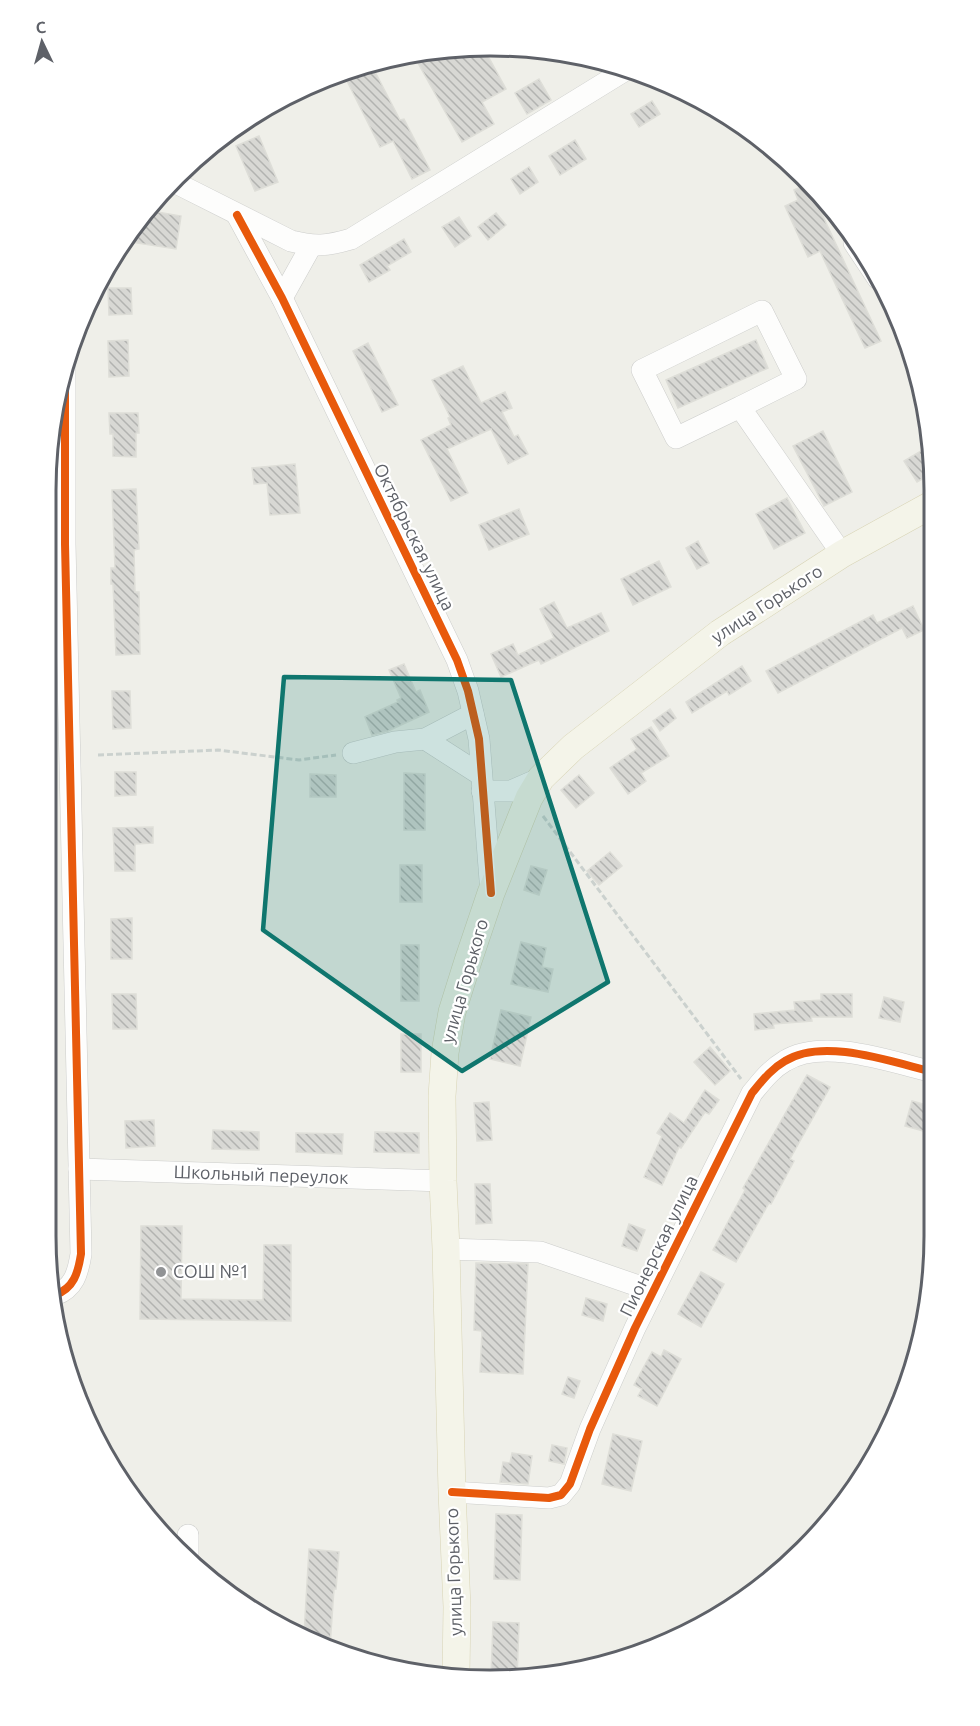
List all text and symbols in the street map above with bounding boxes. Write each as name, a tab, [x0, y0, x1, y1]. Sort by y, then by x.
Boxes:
north arrow	[12, 12, 72, 72]
text: С	[35, 18, 47, 36]
street label: Октябрьская улица	[371, 460, 459, 613]
street label: улица Горького	[707, 560, 826, 646]
street label: улица Горького	[437, 916, 491, 1045]
street label: Школьный переулок	[173, 1161, 349, 1187]
street label: Пионерская улица	[615, 1172, 701, 1319]
place label: СОШ №1	[173, 1261, 249, 1281]
marker: СОШ №1	[154, 1265, 168, 1279]
street label: улица Горького	[441, 1508, 465, 1636]

